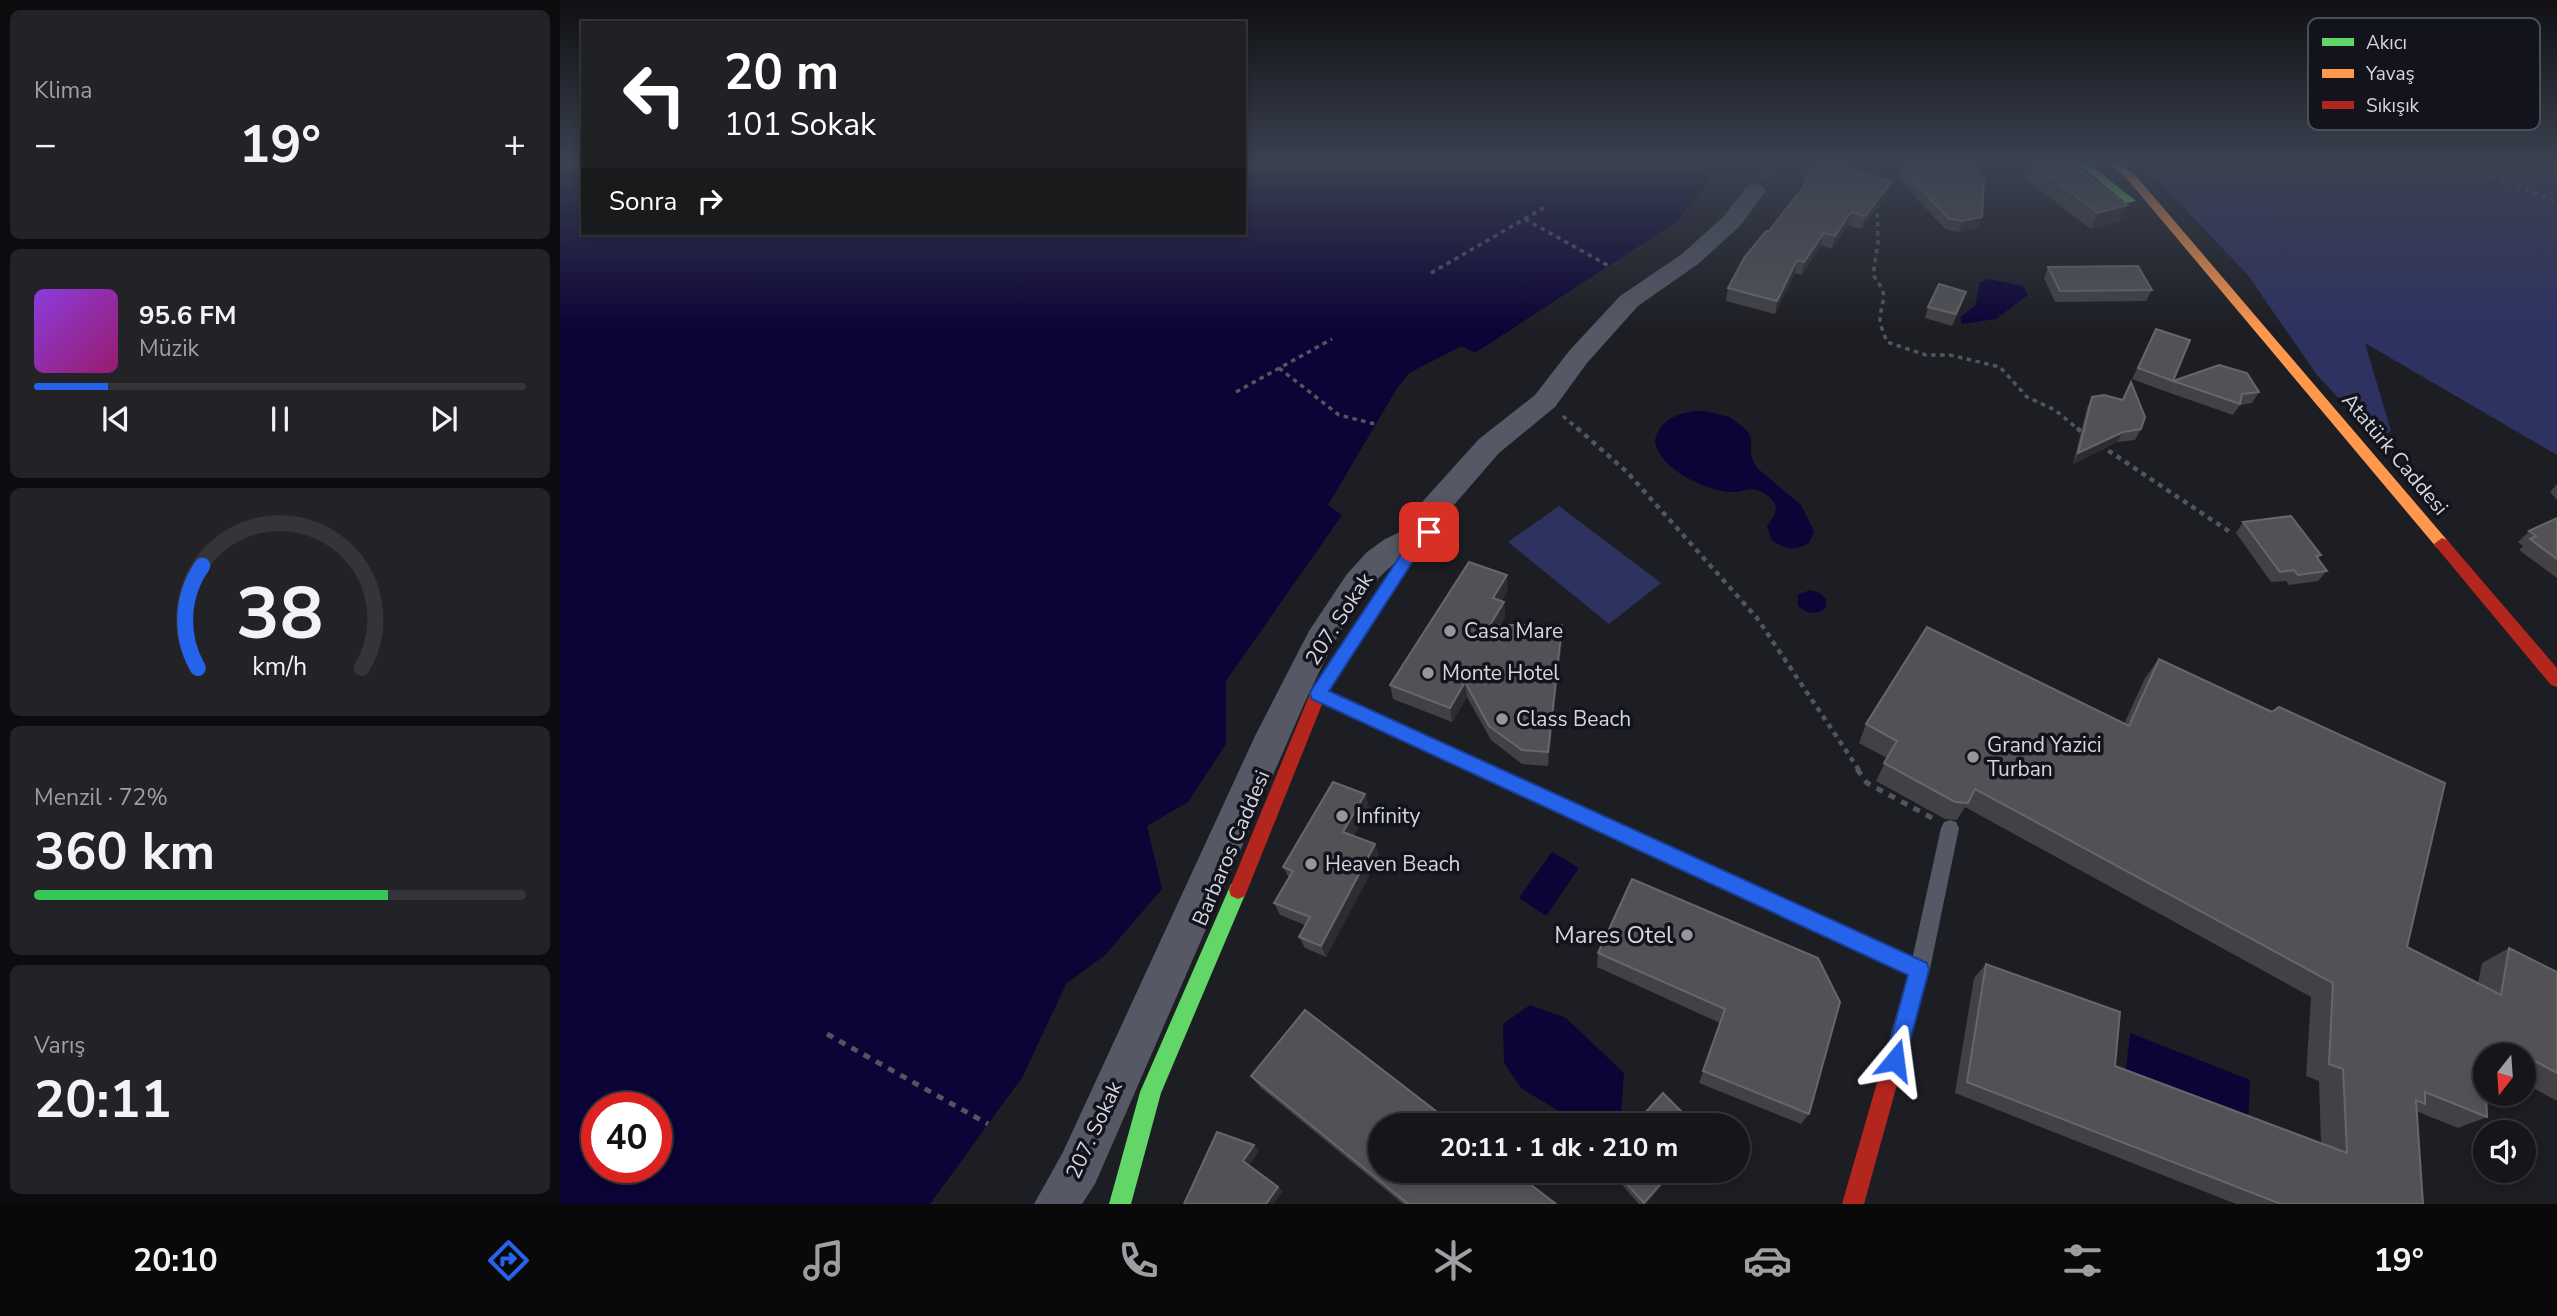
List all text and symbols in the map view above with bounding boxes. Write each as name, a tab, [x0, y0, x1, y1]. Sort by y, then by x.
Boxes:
legend	[2308, 18, 2540, 130]
text: Akıcı	[2366, 30, 2407, 56]
text: 20 m	[724, 39, 839, 106]
icon: left	[609, 49, 700, 140]
text: Yavaş	[2365, 61, 2415, 87]
text: Klima	[34, 75, 92, 106]
text: Sıkışık	[2366, 93, 2420, 119]
text: 101 Sokak	[724, 103, 876, 146]
text: 19°	[239, 109, 321, 180]
text: −	[34, 119, 57, 170]
text: +	[503, 119, 526, 170]
icon: right	[691, 182, 729, 220]
text: Sonra	[609, 184, 677, 219]
text: 95.6 FM	[139, 298, 236, 333]
text: Müzik	[139, 333, 199, 364]
street label: Atatürk Caddesi	[2336, 387, 2454, 521]
icon: previous	[97, 400, 135, 438]
icon: pause	[261, 400, 299, 438]
icon: next	[425, 400, 463, 438]
pin	[1399, 502, 1459, 562]
icon: arrive	[1410, 513, 1448, 551]
text: 38	[236, 564, 324, 664]
street label: 207. Sokak	[1299, 567, 1379, 670]
place label: Casa Mare	[1464, 617, 1563, 645]
marker: Casa Mare	[1442, 623, 1458, 639]
text: km/h	[252, 650, 308, 684]
place label: Monte Hotel	[1442, 659, 1560, 687]
marker: Monte Hotel	[1420, 665, 1436, 681]
place label: Class Beach	[1516, 705, 1631, 733]
marker: Class Beach	[1494, 711, 1510, 727]
place label: Grand Yazici Turban	[1987, 731, 2102, 783]
marker: Grand Yazici Turban	[1965, 749, 1981, 765]
street label: Barbaros Caddesi	[1186, 766, 1276, 930]
text: Menzil · 72%	[34, 782, 168, 813]
place label: Infinity	[1356, 802, 1420, 830]
marker: Infinity	[1334, 808, 1350, 824]
text: 360 km	[34, 816, 215, 887]
place label: Heaven Beach	[1325, 850, 1460, 878]
marker: Heaven Beach	[1303, 856, 1319, 872]
place label: Mares Otel	[1554, 919, 1673, 951]
marker: Mares Otel	[1679, 927, 1695, 943]
position arrow	[1858, 1023, 1932, 1097]
text: Varış	[34, 1030, 85, 1061]
north arrow	[2473, 1043, 2536, 1106]
map controls	[2473, 1043, 2536, 1183]
text: 20:11	[34, 1064, 172, 1135]
street label: 207. Sokak	[1059, 1076, 1129, 1183]
speed limit sign: 40	[581, 1092, 672, 1183]
button: sound	[2473, 1120, 2536, 1183]
text: 20:11 · 1 dk · 210 m	[1440, 1130, 1678, 1165]
icon: directions	[484, 1236, 533, 1285]
icon: music	[799, 1236, 848, 1285]
icon: phone	[1114, 1236, 1163, 1285]
icon: climate	[1429, 1236, 1478, 1285]
icon: car	[1743, 1236, 1792, 1285]
icon: filters	[2058, 1236, 2107, 1285]
text: 20:10	[133, 1239, 218, 1282]
text: 19°	[2373, 1239, 2424, 1282]

